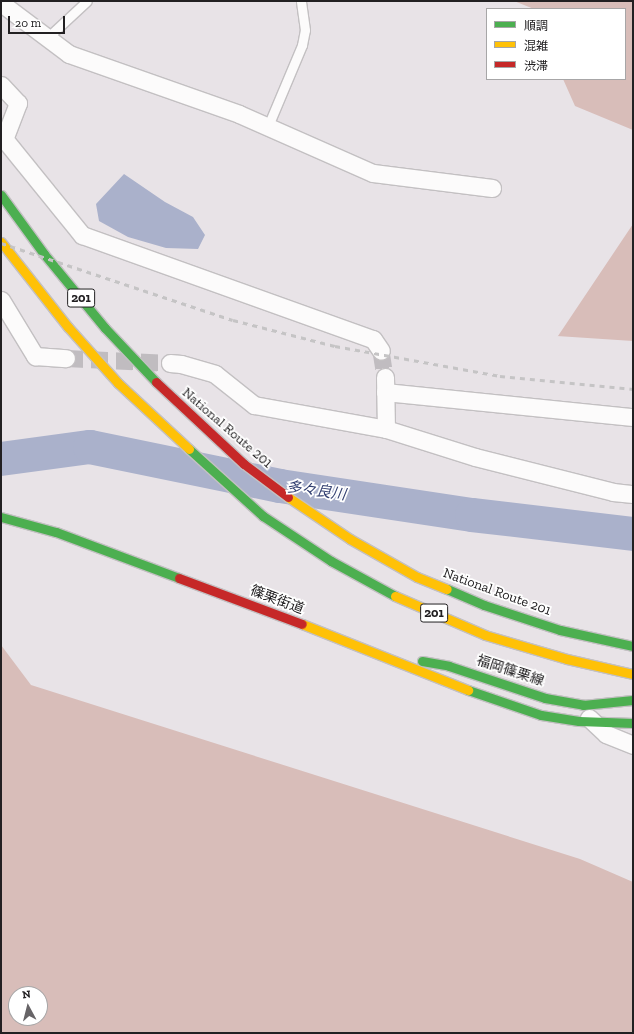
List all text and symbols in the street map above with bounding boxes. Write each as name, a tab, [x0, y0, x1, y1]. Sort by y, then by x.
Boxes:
scale bar	[10, 8, 67, 34]
legend	[486, 8, 626, 80]
text: 20 m	[15, 16, 41, 30]
text: 順調	[524, 19, 548, 33]
text: 混雑	[524, 39, 548, 53]
text: 渋滞	[524, 59, 548, 73]
road number: 201	[67, 287, 95, 309]
street label: National Route 201	[179, 384, 275, 472]
water label: 多々良川	[285, 478, 347, 504]
street label: National Route 201	[441, 565, 553, 619]
street label: 篠栗街道	[248, 582, 306, 618]
road number: 201	[420, 602, 448, 624]
street label: 福岡篠栗線	[474, 652, 546, 690]
north arrow	[8, 986, 48, 1026]
text: N	[22, 988, 32, 1002]

